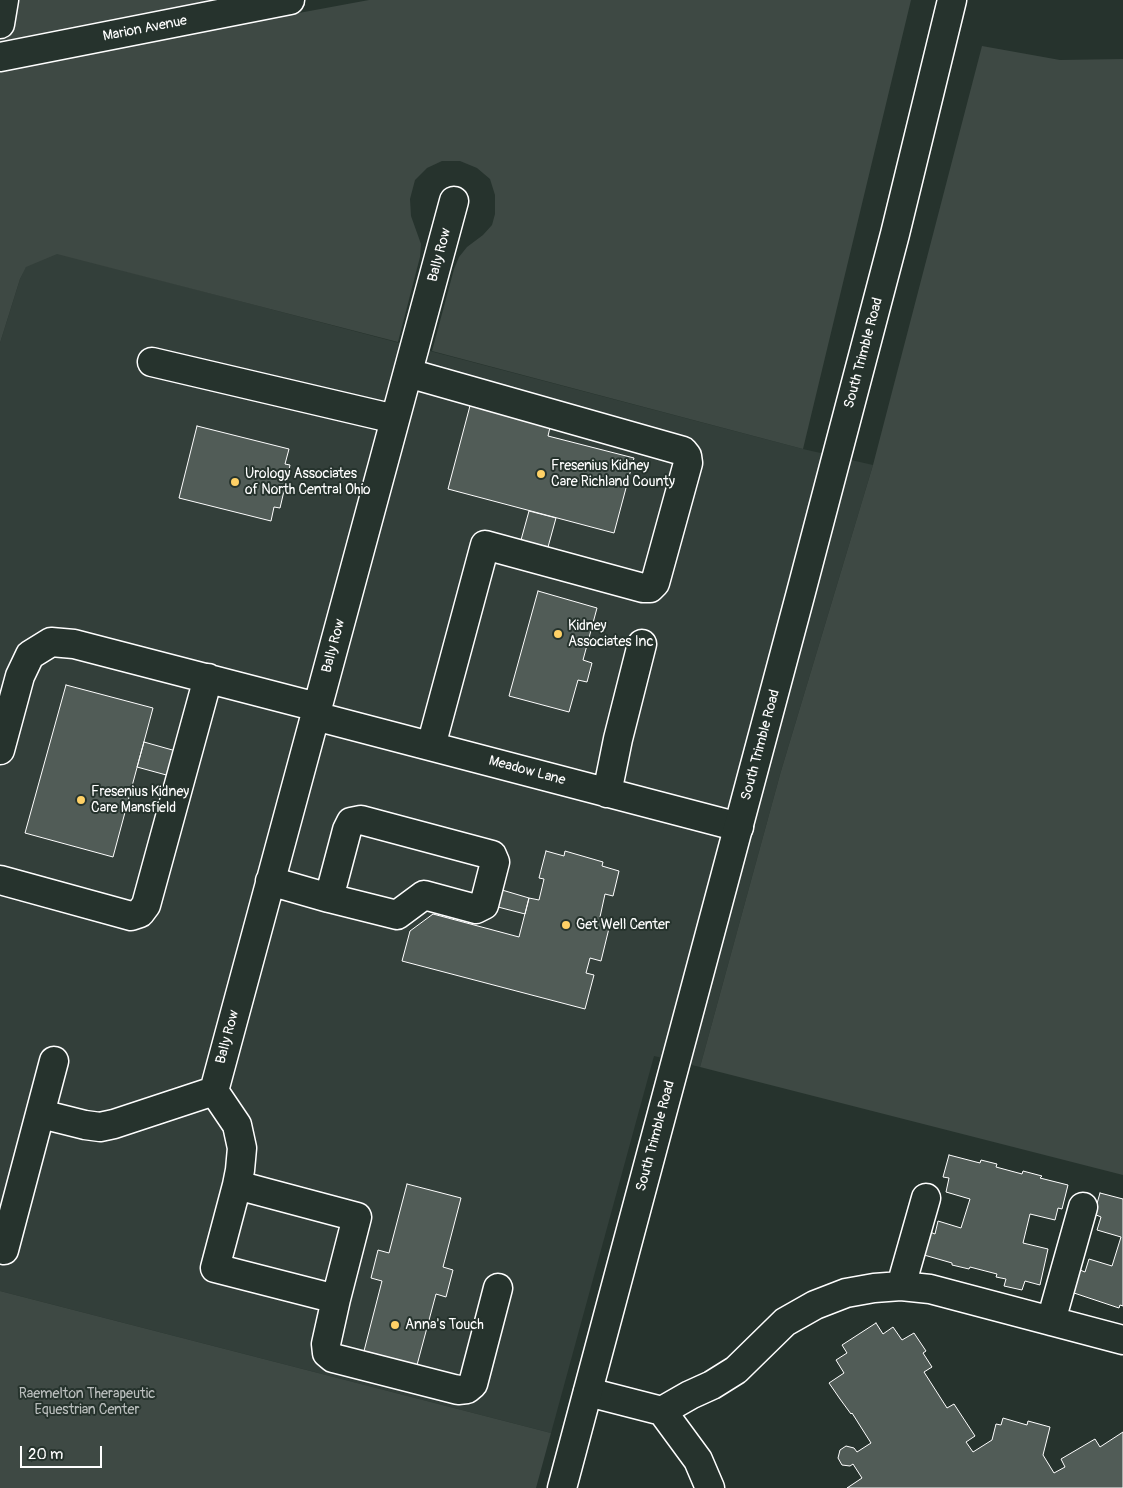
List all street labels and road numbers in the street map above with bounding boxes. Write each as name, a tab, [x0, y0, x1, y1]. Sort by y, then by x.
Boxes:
street label: Marion Avenue	[101, 13, 189, 45]
street label: Bally Row	[425, 226, 455, 284]
street label: South Trimble Road	[841, 296, 887, 410]
street label: Bally Row	[319, 617, 349, 675]
street label: South Trimble Road	[738, 688, 784, 802]
street label: Meadow Lane	[487, 753, 567, 789]
street label: Bally Row	[213, 1008, 243, 1066]
street label: South Trimble Road	[633, 1079, 679, 1193]

